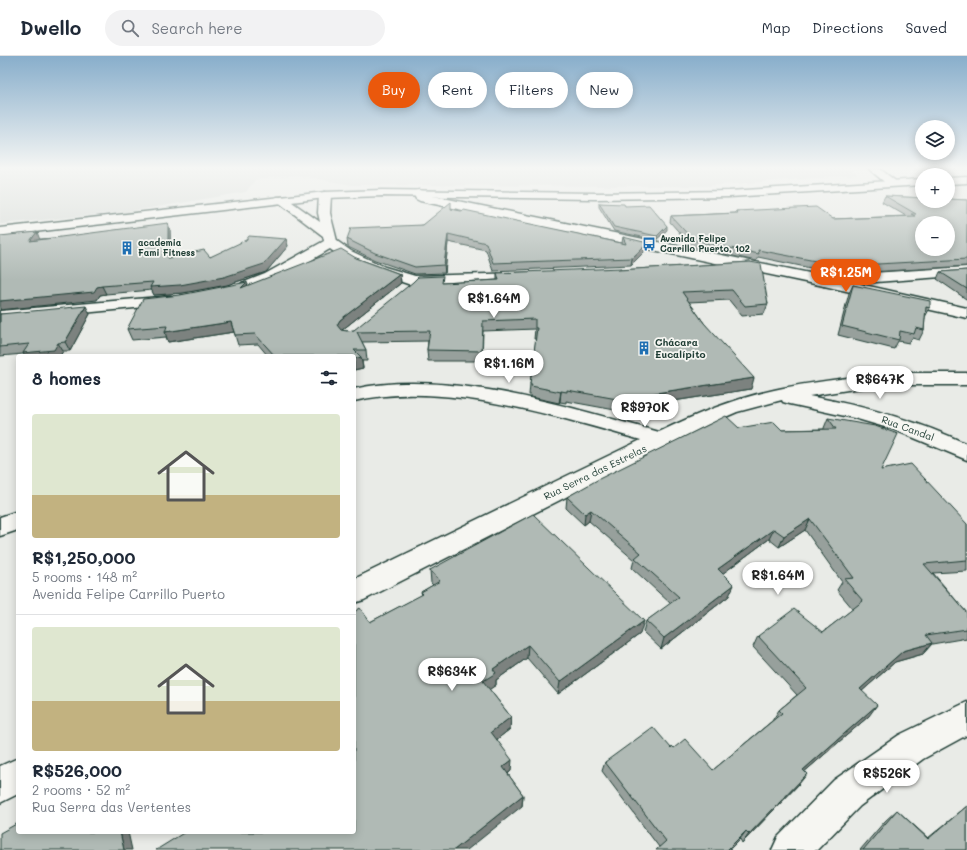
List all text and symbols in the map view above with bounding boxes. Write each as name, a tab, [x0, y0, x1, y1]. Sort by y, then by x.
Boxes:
search box	[105, 10, 385, 46]
text: Dwello	[20, 15, 81, 40]
icon: search	[119, 17, 141, 39]
text: Search here	[151, 18, 243, 38]
text: Map	[762, 18, 790, 37]
text: Directions	[812, 18, 883, 37]
text: Saved	[905, 18, 947, 37]
chip: Buy	[368, 72, 420, 108]
chip: Rent	[428, 72, 487, 108]
chip: Filters	[495, 72, 568, 108]
chip: New	[576, 72, 633, 108]
map controls	[915, 120, 955, 256]
button: layers	[915, 120, 955, 160]
button: +	[915, 168, 955, 208]
button: −	[915, 216, 955, 256]
place label: Avenida Felipe Carrillo Puerto, 102	[660, 233, 750, 254]
bus stop icon: Avenida Felipe Carrillo Puerto, 102	[641, 236, 657, 252]
place label: academia Fami Fitness	[138, 237, 196, 258]
building icon: academia Fami Fitness	[119, 240, 135, 256]
pin: R$1.25M	[809, 259, 883, 293]
text: R$1.25M	[820, 263, 872, 280]
pin: R$1.64M	[457, 285, 531, 319]
text: R$1.64M	[467, 289, 521, 306]
place label: Chácara Eucalípito	[655, 335, 706, 361]
building icon: Chácara Eucalípito	[636, 340, 652, 356]
pin: R$1.16M	[472, 350, 546, 384]
text: R$1.16M	[484, 354, 534, 371]
pin: R$647K	[847, 366, 913, 400]
text: 8 homes	[32, 367, 101, 389]
icon: filters	[318, 367, 340, 389]
text: R$647K	[856, 370, 904, 387]
pin: R$970K	[612, 394, 678, 428]
text: R$970K	[621, 398, 670, 415]
street label: Rua Candal	[880, 412, 936, 444]
icon: home	[150, 440, 222, 512]
street label: Rua Serra das Estrelas	[541, 441, 649, 503]
text: R$1,250,000	[32, 546, 135, 568]
pin: R$1.64M	[741, 562, 815, 596]
text: R$1.64M	[751, 566, 805, 583]
text: 5 rooms · 148 m²	[32, 568, 137, 585]
text: Avenida Felipe Carrillo Puerto	[32, 585, 225, 602]
icon: home	[150, 653, 222, 725]
pin: R$634K	[419, 658, 485, 692]
text: R$634K	[427, 662, 477, 679]
text: R$526,000	[32, 759, 122, 781]
pin: R$526K	[854, 760, 920, 794]
text: R$526K	[863, 764, 911, 781]
text: 2 rooms · 52 m²	[32, 781, 130, 798]
text: Rua Serra das Vertentes	[32, 798, 191, 815]

